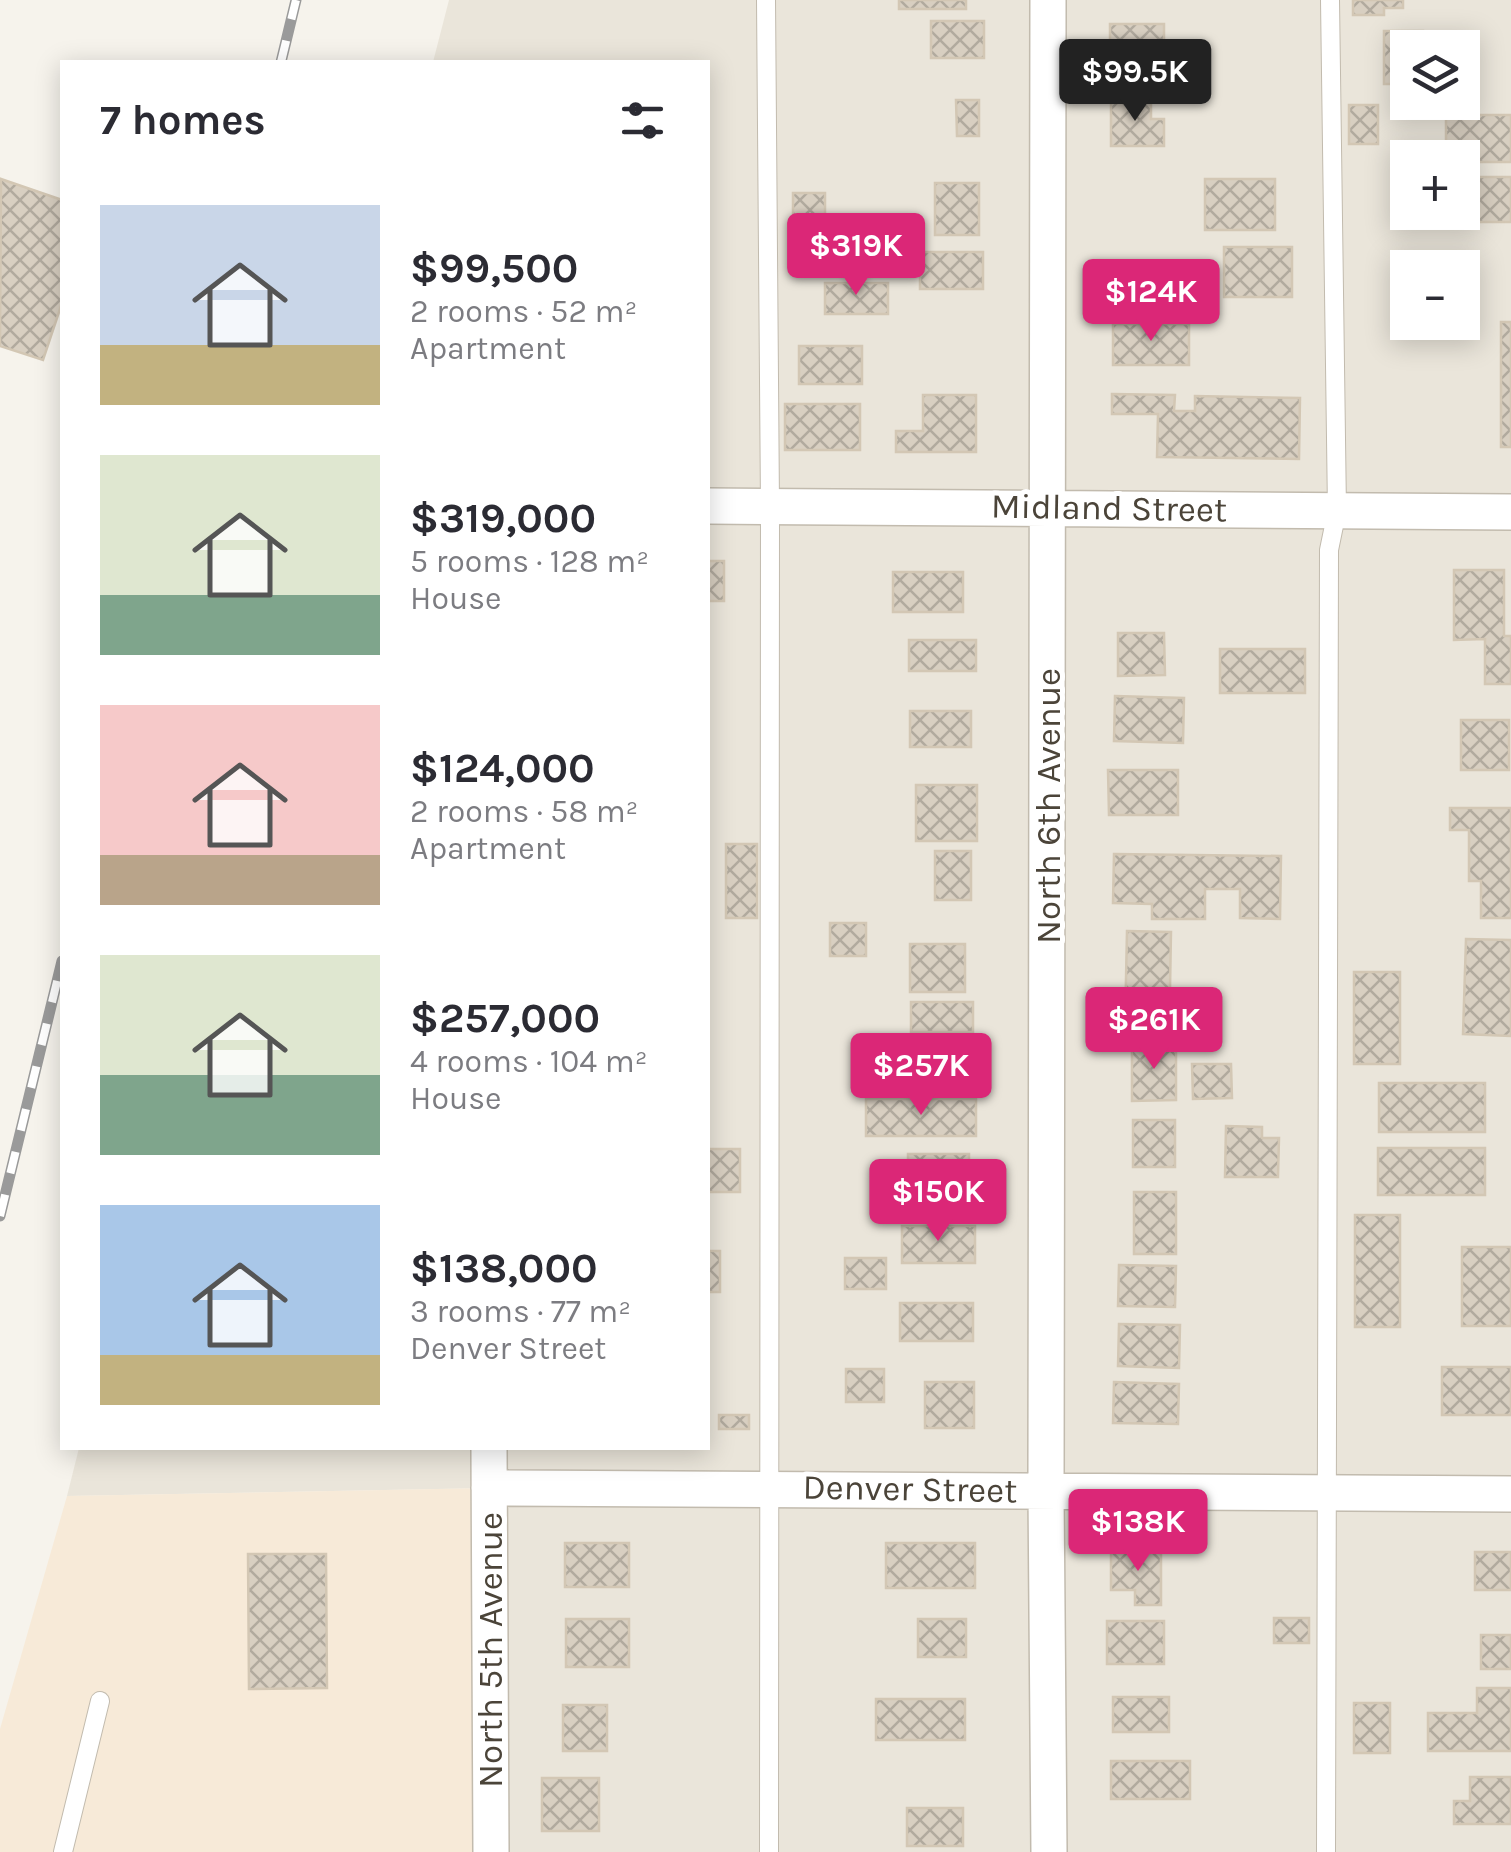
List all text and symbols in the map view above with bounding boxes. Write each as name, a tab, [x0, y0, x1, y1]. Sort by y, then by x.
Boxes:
map controls	[1390, 30, 1480, 340]
button: layers	[1390, 30, 1480, 120]
pin: $99.5K	[1054, 39, 1216, 124]
text: $99.5K	[1081, 53, 1189, 90]
icon: filters	[615, 93, 670, 148]
text: 7 homes	[100, 95, 266, 145]
button: +	[1390, 140, 1480, 230]
pin: $319K	[786, 213, 926, 298]
text: $319K	[809, 227, 903, 264]
text: $99,500	[410, 243, 578, 293]
icon: home	[180, 245, 300, 365]
button: −	[1390, 250, 1480, 340]
pin: $124K	[1081, 259, 1221, 344]
text: $124K	[1105, 273, 1197, 310]
text: 2 rooms · 52 m²	[410, 293, 637, 330]
text: Apartment	[410, 330, 566, 367]
street label: Midland Street	[991, 485, 1227, 531]
text: $319,000	[410, 493, 596, 543]
icon: home	[180, 495, 300, 615]
text: 5 rooms · 128 m²	[410, 543, 649, 580]
text: House	[410, 580, 502, 617]
street label: North 6th Avenue	[1028, 668, 1069, 944]
text: $124,000	[410, 743, 595, 793]
icon: home	[180, 745, 300, 865]
text: 2 rooms · 58 m²	[410, 793, 638, 830]
text: Apartment	[410, 830, 566, 867]
pin: $261K	[1084, 987, 1224, 1072]
text: $257,000	[410, 993, 600, 1043]
icon: home	[180, 995, 300, 1115]
text: $261K	[1107, 1001, 1201, 1038]
pin: $257K	[851, 1033, 991, 1118]
text: 4 rooms · 104 m²	[410, 1043, 648, 1080]
text: $257K	[873, 1047, 969, 1084]
text: House	[410, 1080, 502, 1117]
pin: $150K	[868, 1159, 1008, 1244]
text: $150K	[891, 1173, 985, 1210]
text: $138,000	[410, 1243, 598, 1293]
icon: home	[180, 1245, 300, 1365]
text: 3 rooms · 77 m²	[410, 1293, 631, 1330]
text: Denver Street	[410, 1330, 606, 1367]
street label: Denver Street	[802, 1467, 1018, 1511]
pin: $138K	[1068, 1489, 1208, 1574]
text: $138K	[1091, 1503, 1185, 1540]
street label: North 5th Avenue	[470, 1512, 511, 1788]

